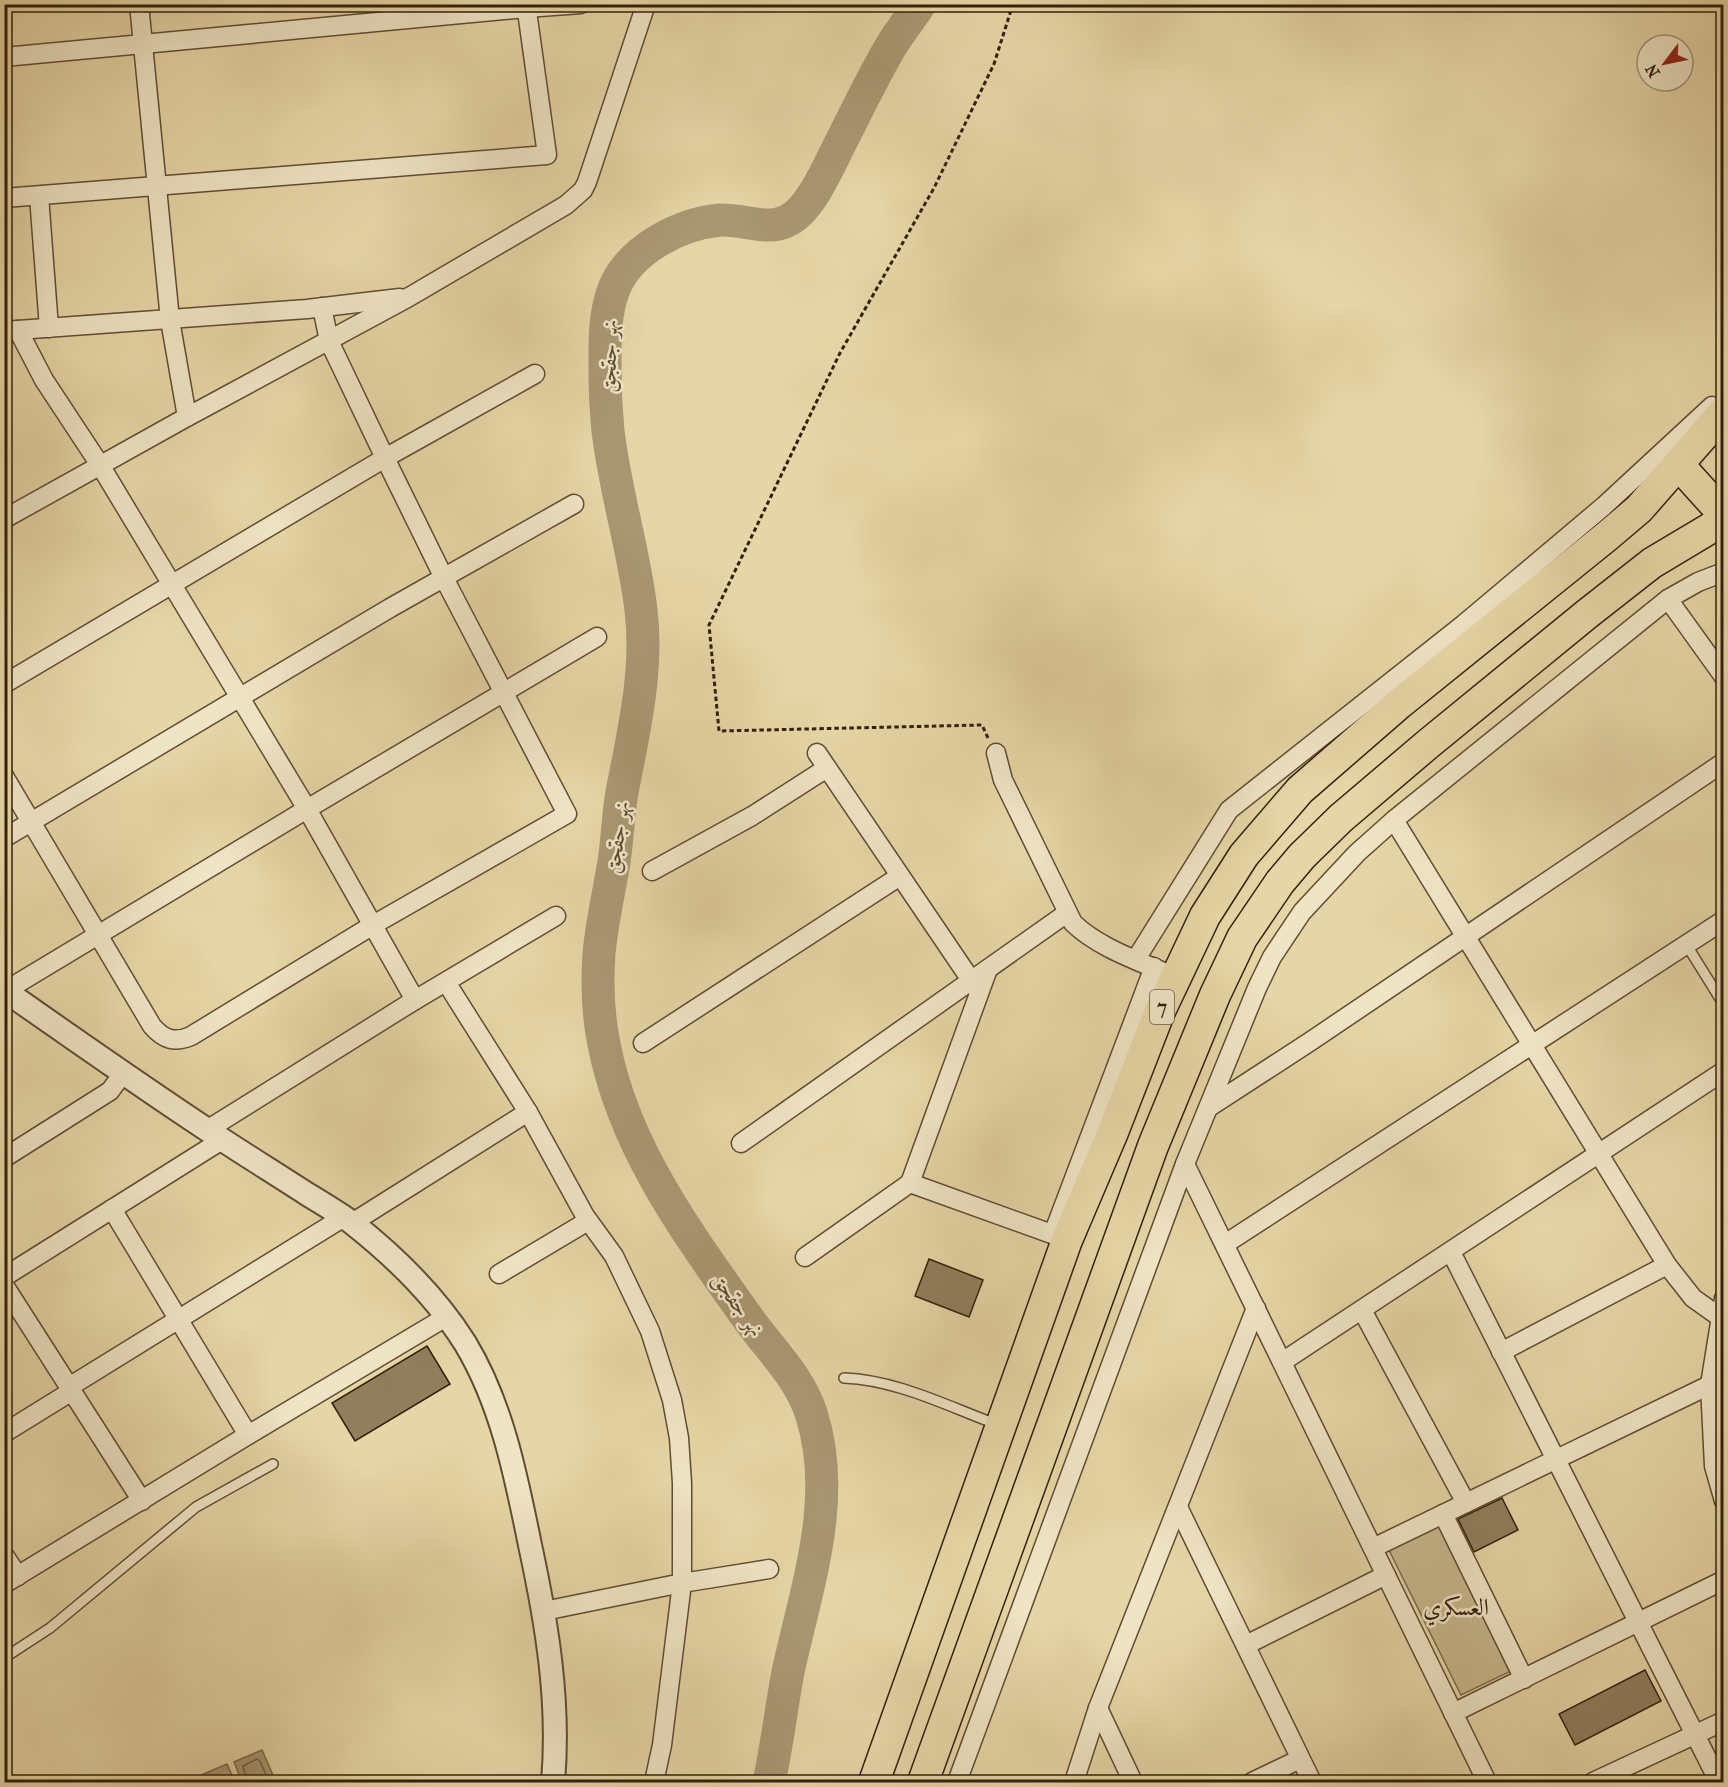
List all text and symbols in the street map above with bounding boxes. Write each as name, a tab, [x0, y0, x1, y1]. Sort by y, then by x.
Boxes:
north arrow	[1635, 33, 1695, 93]
text: N	[1641, 60, 1664, 81]
water label: نهر جقجق	[595, 319, 624, 393]
water label: نهر جقجق	[599, 799, 636, 875]
road number: 7	[1150, 990, 1174, 1024]
water label: نهر جقجق	[705, 1267, 770, 1343]
district label: العسكري	[1423, 1593, 1489, 1626]

